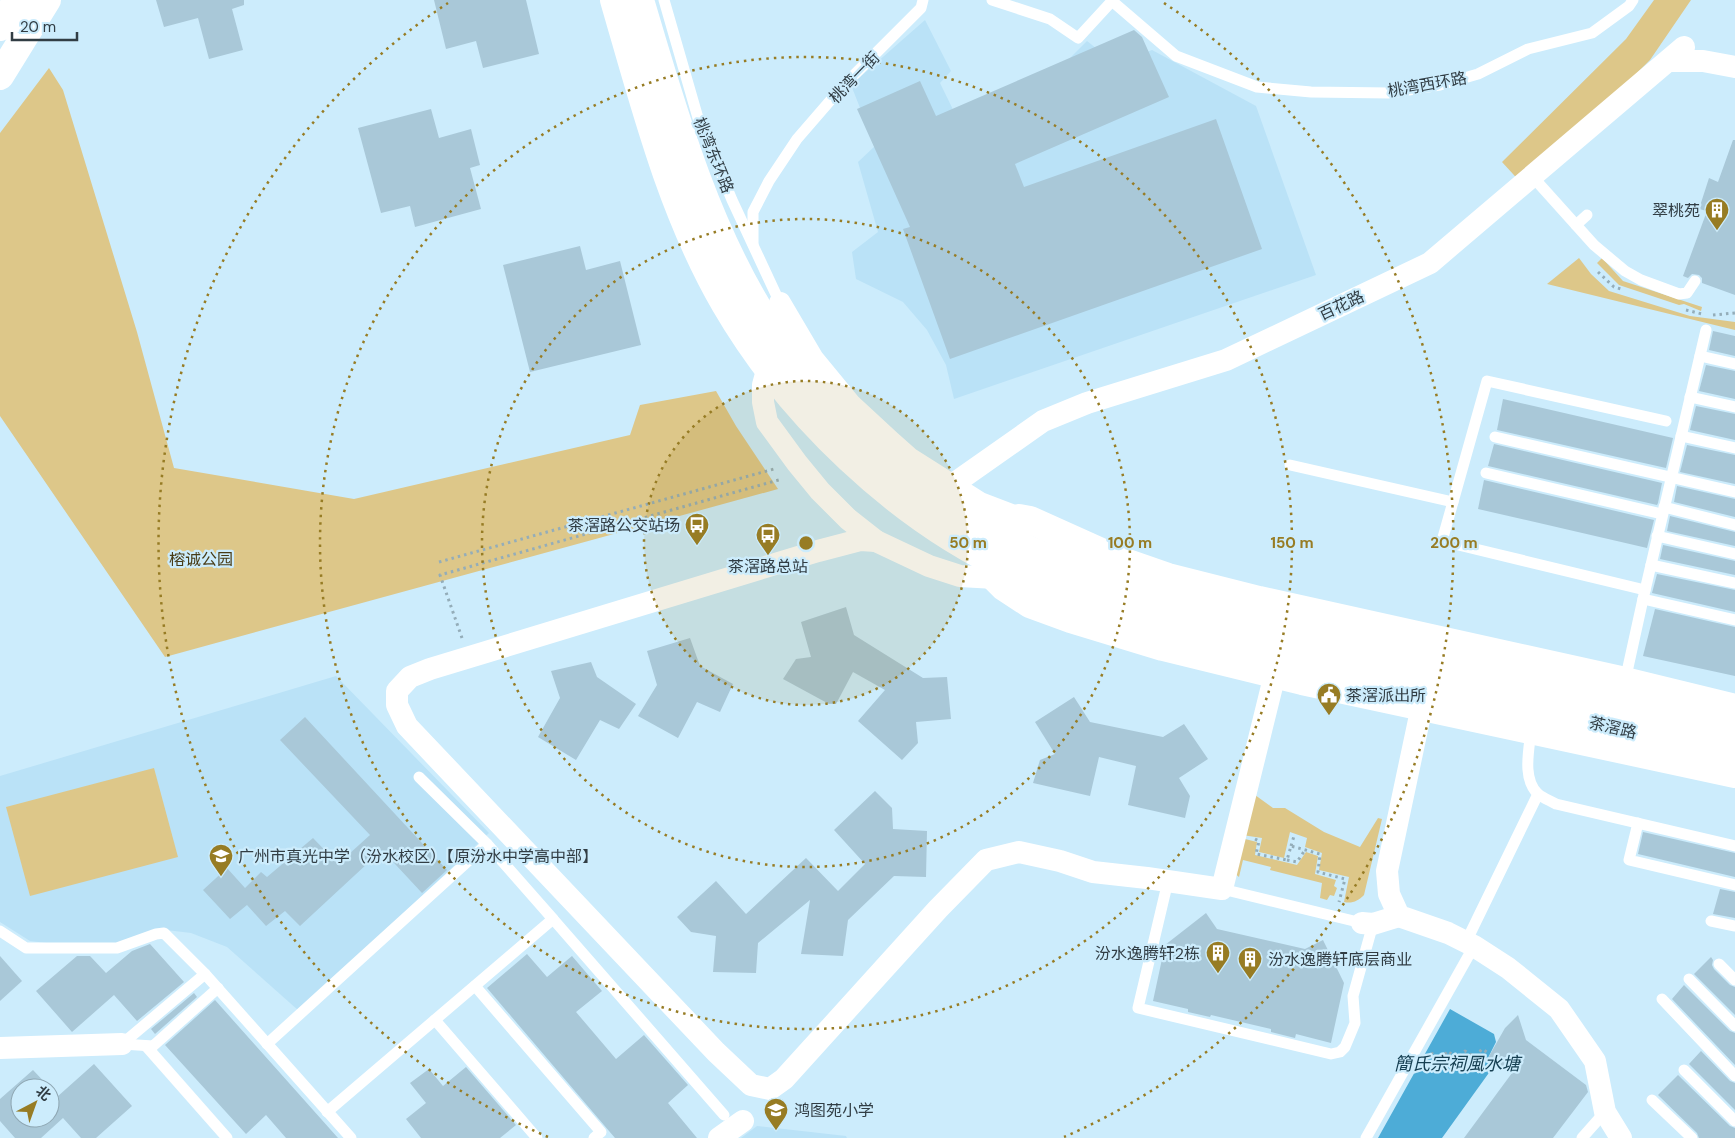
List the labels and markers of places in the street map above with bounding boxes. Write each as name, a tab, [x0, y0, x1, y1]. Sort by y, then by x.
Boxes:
building icon: 翠桃苑	[1704, 197, 1730, 231]
place label: 翠桃苑	[1652, 200, 1700, 221]
bus stop icon: 茶滘路公交站场	[684, 512, 710, 546]
place label: 茶滘路公交站场	[568, 515, 680, 536]
bus stop icon: 茶滘路总站	[755, 522, 781, 556]
centre of rings	[797, 534, 815, 552]
place label: 茶滘路总站	[728, 556, 808, 577]
public building icon: 茶滘派出所	[1316, 682, 1342, 716]
place label: 茶滘派出所	[1346, 685, 1426, 706]
school or university icon: 广州市真光中学（汾水校区）【原汾水中学高中部】	[208, 843, 234, 877]
place label: 广州市真光中学（汾水校区）【原汾水中学高中部】	[238, 846, 598, 867]
building icon: 汾水逸腾轩2栋	[1205, 940, 1231, 974]
place label: 汾水逸腾轩2栋	[1095, 943, 1200, 964]
building icon: 汾水逸腾轩底层商业	[1237, 946, 1263, 980]
place label: 汾水逸腾轩底层商业	[1268, 949, 1412, 970]
school or university icon: 鸿图苑小学	[763, 1097, 789, 1131]
place label: 鸿图苑小学	[794, 1100, 874, 1121]

